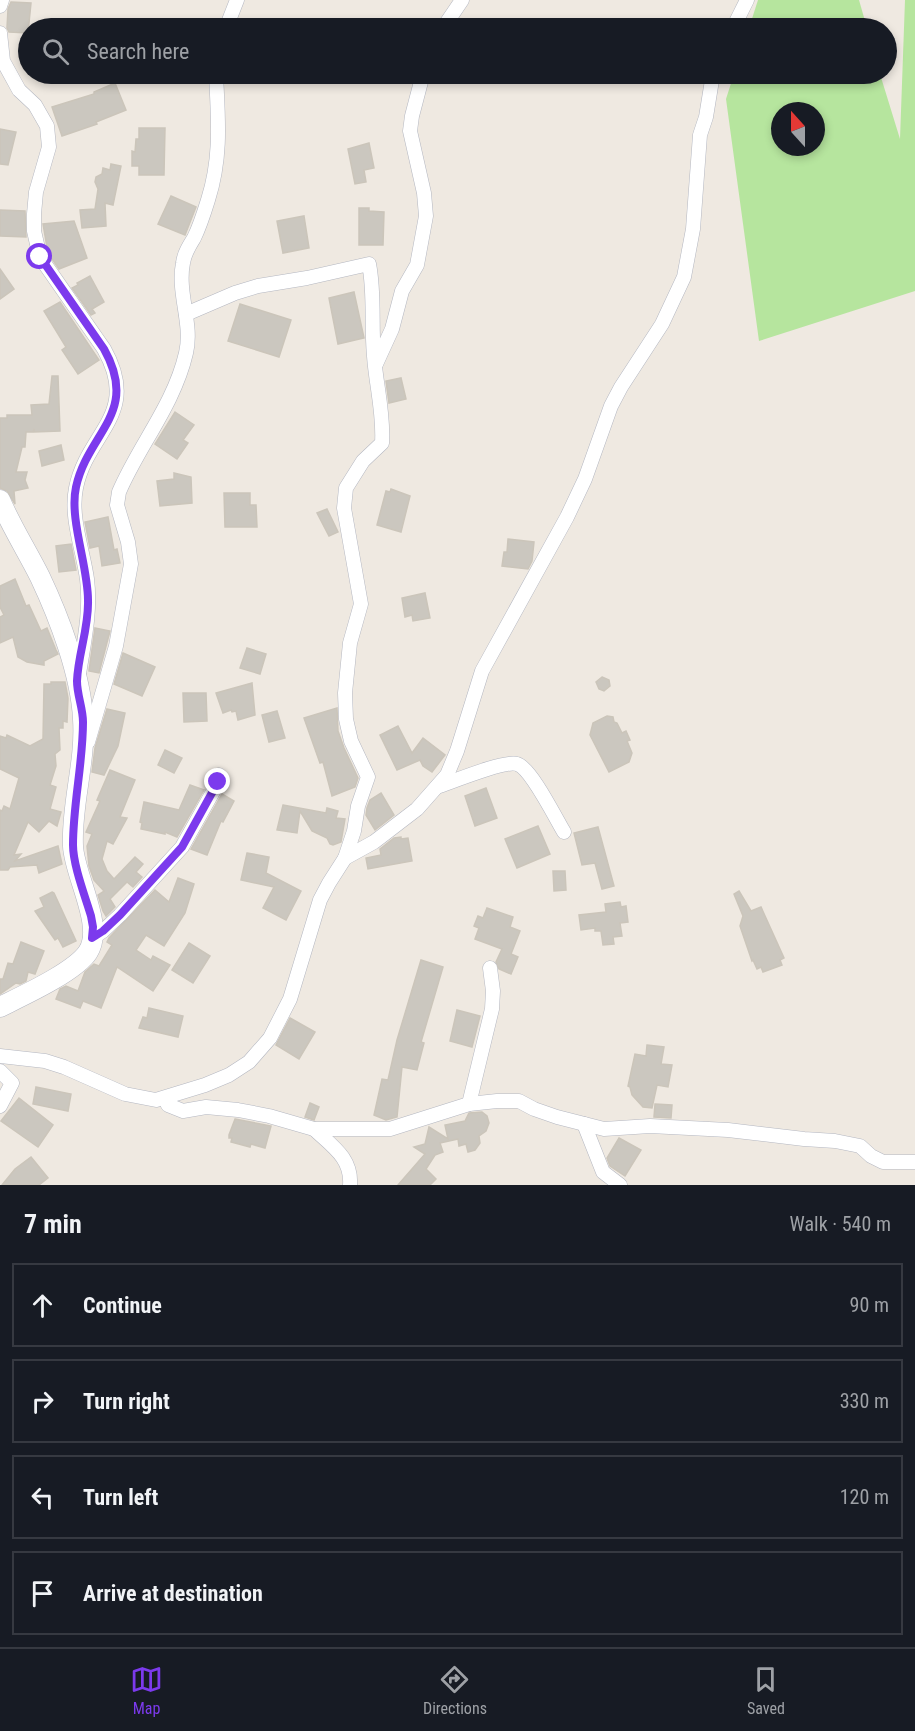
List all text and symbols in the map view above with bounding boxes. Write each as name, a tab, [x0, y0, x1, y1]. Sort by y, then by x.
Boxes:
search box	[18, 18, 897, 84]
icon: search	[39, 35, 72, 68]
text: Search here	[87, 39, 189, 64]
north arrow	[771, 102, 825, 156]
route start	[26, 243, 52, 269]
route end	[204, 768, 230, 794]
text: 7 min	[24, 1209, 82, 1239]
text: Walk · 540 m	[790, 1212, 891, 1236]
icon: ahead	[26, 1289, 59, 1322]
text: Continue	[83, 1293, 162, 1318]
text: 90 m	[850, 1293, 889, 1317]
icon: right	[26, 1385, 59, 1418]
text: Turn right	[83, 1389, 170, 1414]
text: 330 m	[840, 1389, 889, 1413]
icon: left	[26, 1481, 59, 1514]
text: Turn left	[83, 1485, 158, 1510]
text: 120 m	[840, 1485, 889, 1509]
icon: arrive	[26, 1577, 59, 1610]
text: Arrive at destination	[83, 1581, 263, 1606]
tab: Map	[130, 1663, 163, 1718]
tab: Directions	[423, 1663, 487, 1718]
tab: Saved	[747, 1663, 785, 1718]

